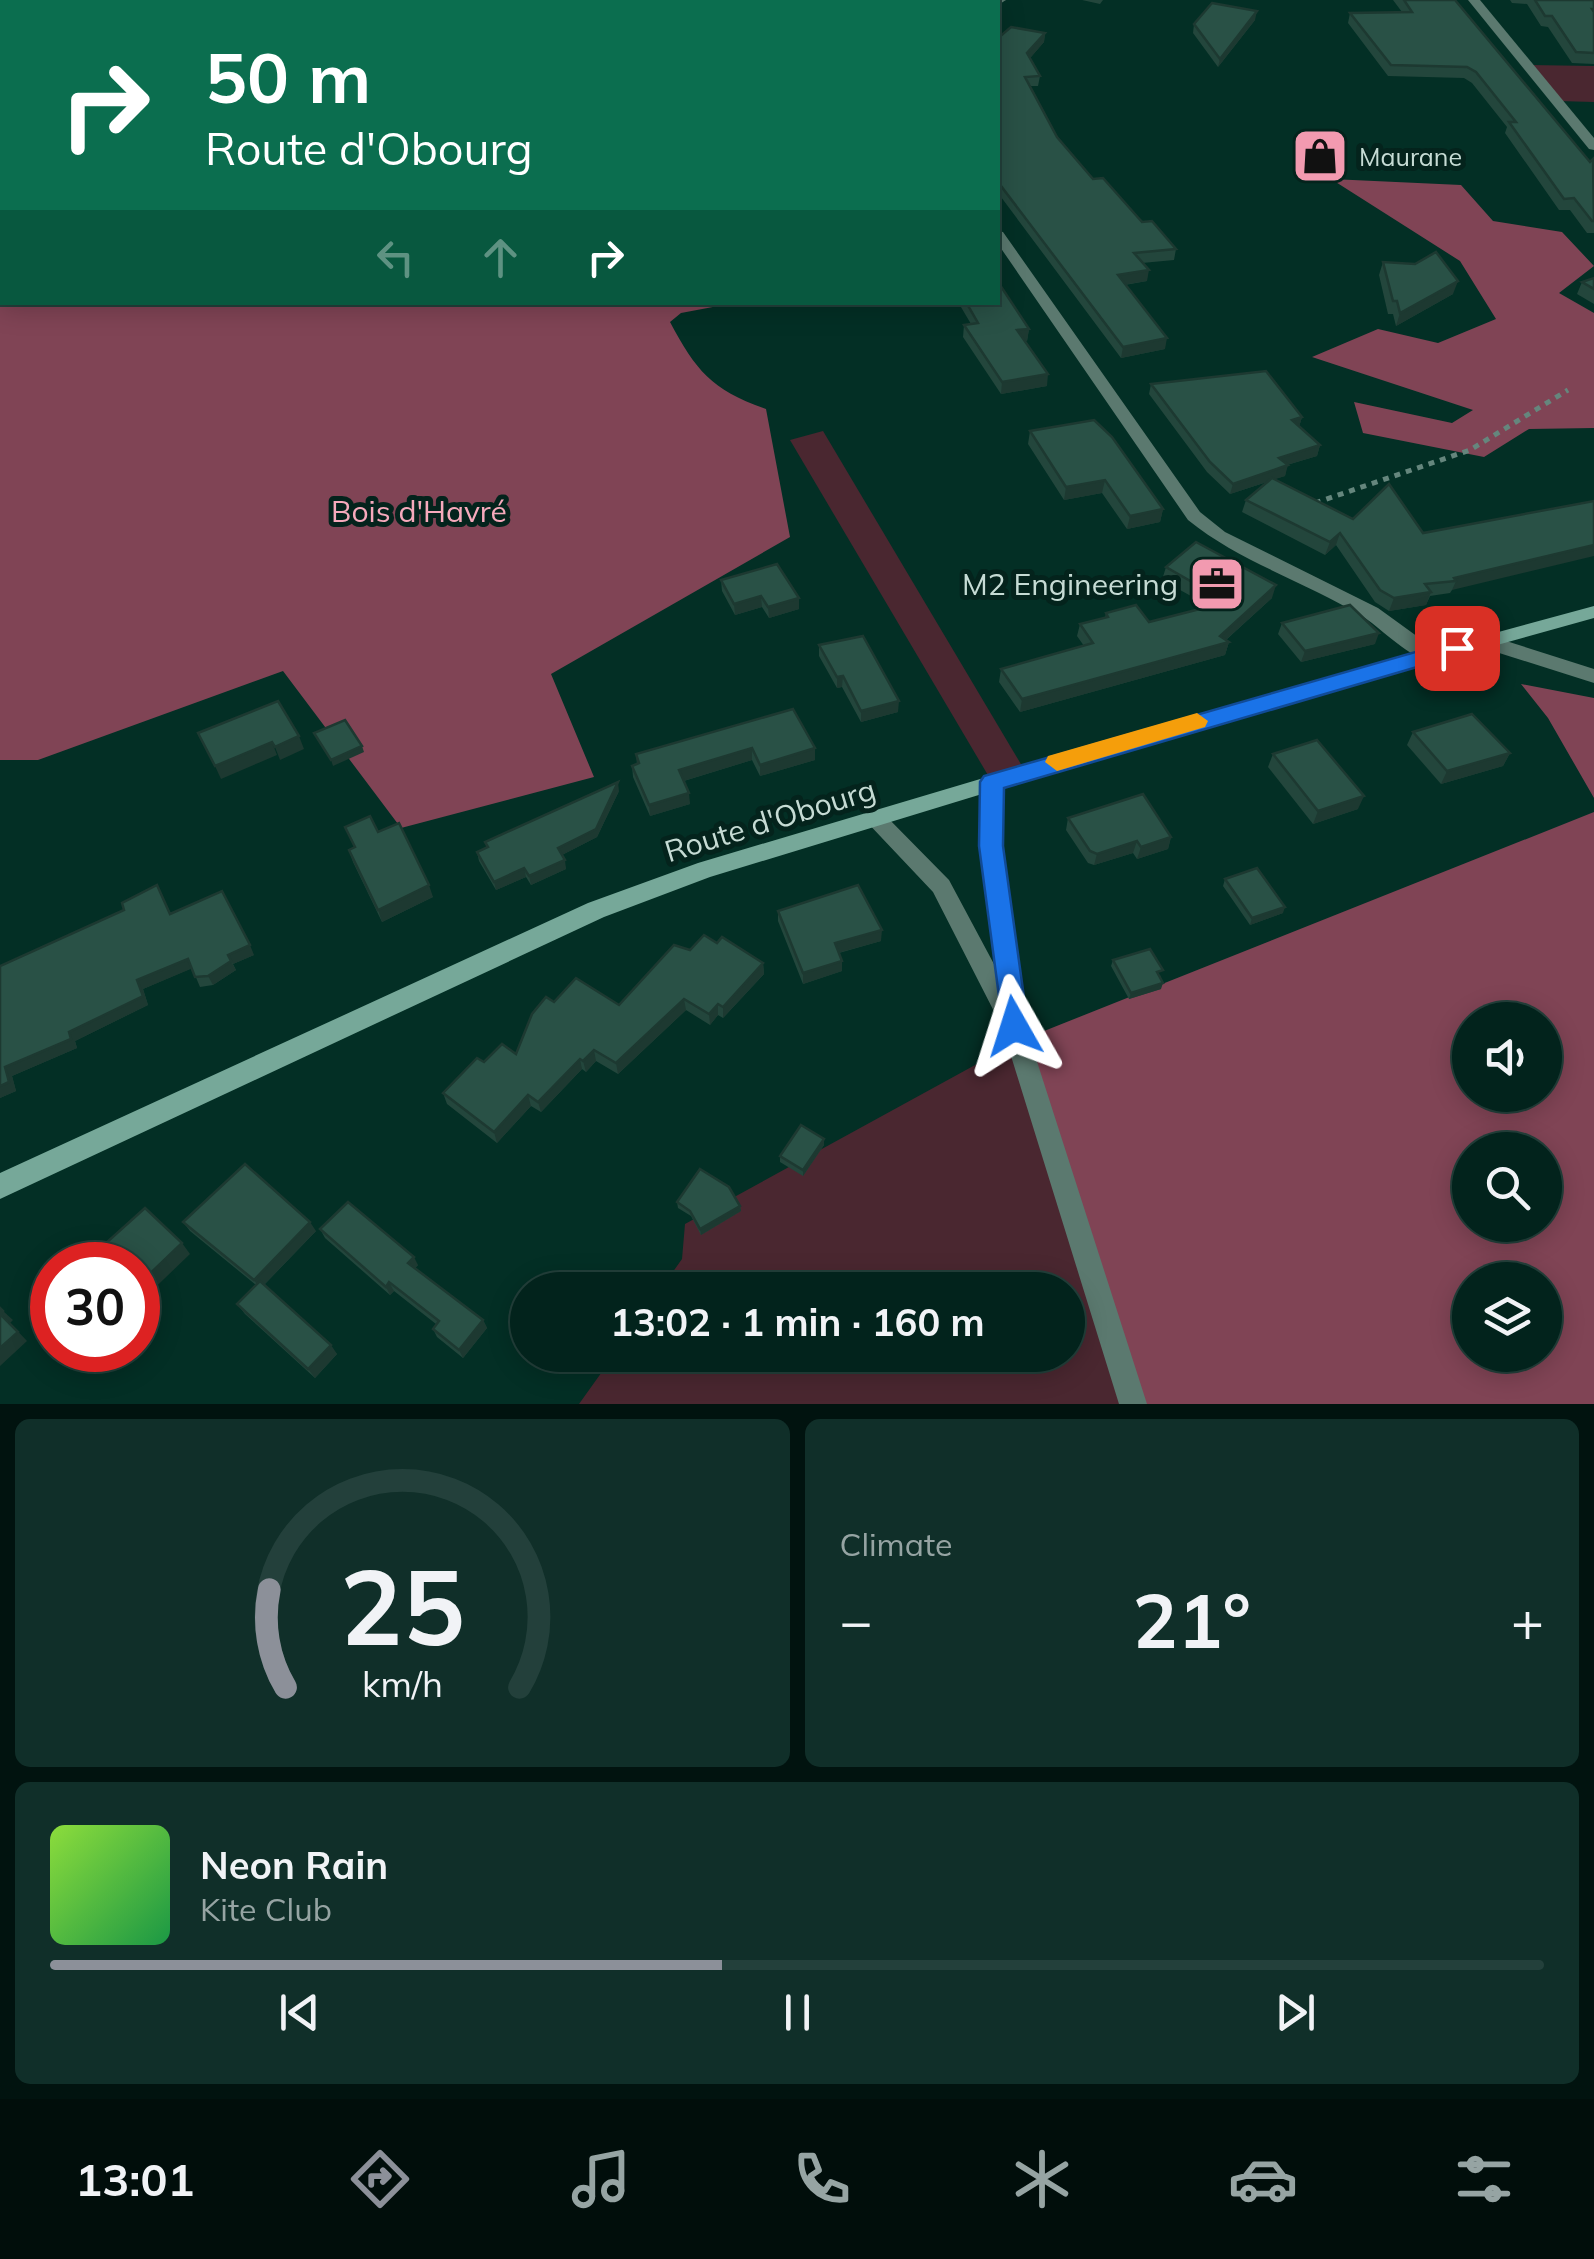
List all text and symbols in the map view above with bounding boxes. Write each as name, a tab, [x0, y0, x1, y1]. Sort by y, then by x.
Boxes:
text: 50 m	[205, 33, 371, 121]
icon: right	[40, 40, 170, 170]
text: Route d'Obourg	[205, 120, 533, 176]
shop icon: Maurane	[1290, 126, 1350, 186]
place label: Maurane	[1359, 141, 1462, 172]
icon: left	[368, 230, 423, 285]
icon: ahead	[473, 230, 528, 285]
icon: right	[578, 230, 633, 285]
park label: Bois d'Havré	[331, 492, 507, 530]
office icon: M2 Engineering	[1187, 554, 1247, 614]
place label: M2 Engineering	[962, 565, 1178, 603]
pin	[1415, 606, 1500, 691]
icon: arrive	[1430, 621, 1485, 676]
street label: Route d'Obourg	[660, 770, 880, 870]
position arrow	[962, 974, 1066, 1078]
map controls	[1452, 1002, 1562, 1372]
button: sound	[1452, 1002, 1562, 1112]
button: search	[1452, 1132, 1562, 1242]
speed limit sign: 30	[30, 1242, 160, 1372]
button: layers	[1452, 1262, 1562, 1372]
text: 13:02 · 1 min · 160 m	[610, 1298, 985, 1346]
text: Climate	[840, 1524, 952, 1564]
text: 25	[340, 1540, 465, 1671]
text: 21°	[1133, 1573, 1251, 1667]
text: −	[840, 1586, 873, 1655]
text: +	[1511, 1586, 1544, 1655]
text: km/h	[362, 1661, 443, 1706]
text: Neon Rain	[200, 1841, 388, 1889]
text: Kite Club	[200, 1889, 332, 1929]
icon: previous	[272, 1985, 327, 2040]
icon: pause	[770, 1985, 825, 2040]
icon: next	[1268, 1985, 1323, 2040]
icon: directions	[345, 2144, 415, 2214]
icon: music	[566, 2144, 636, 2214]
icon: phone	[787, 2144, 857, 2214]
icon: climate	[1007, 2144, 1077, 2214]
icon: car	[1228, 2144, 1298, 2214]
icon: filters	[1449, 2144, 1519, 2214]
text: 13:01	[75, 2151, 195, 2207]

